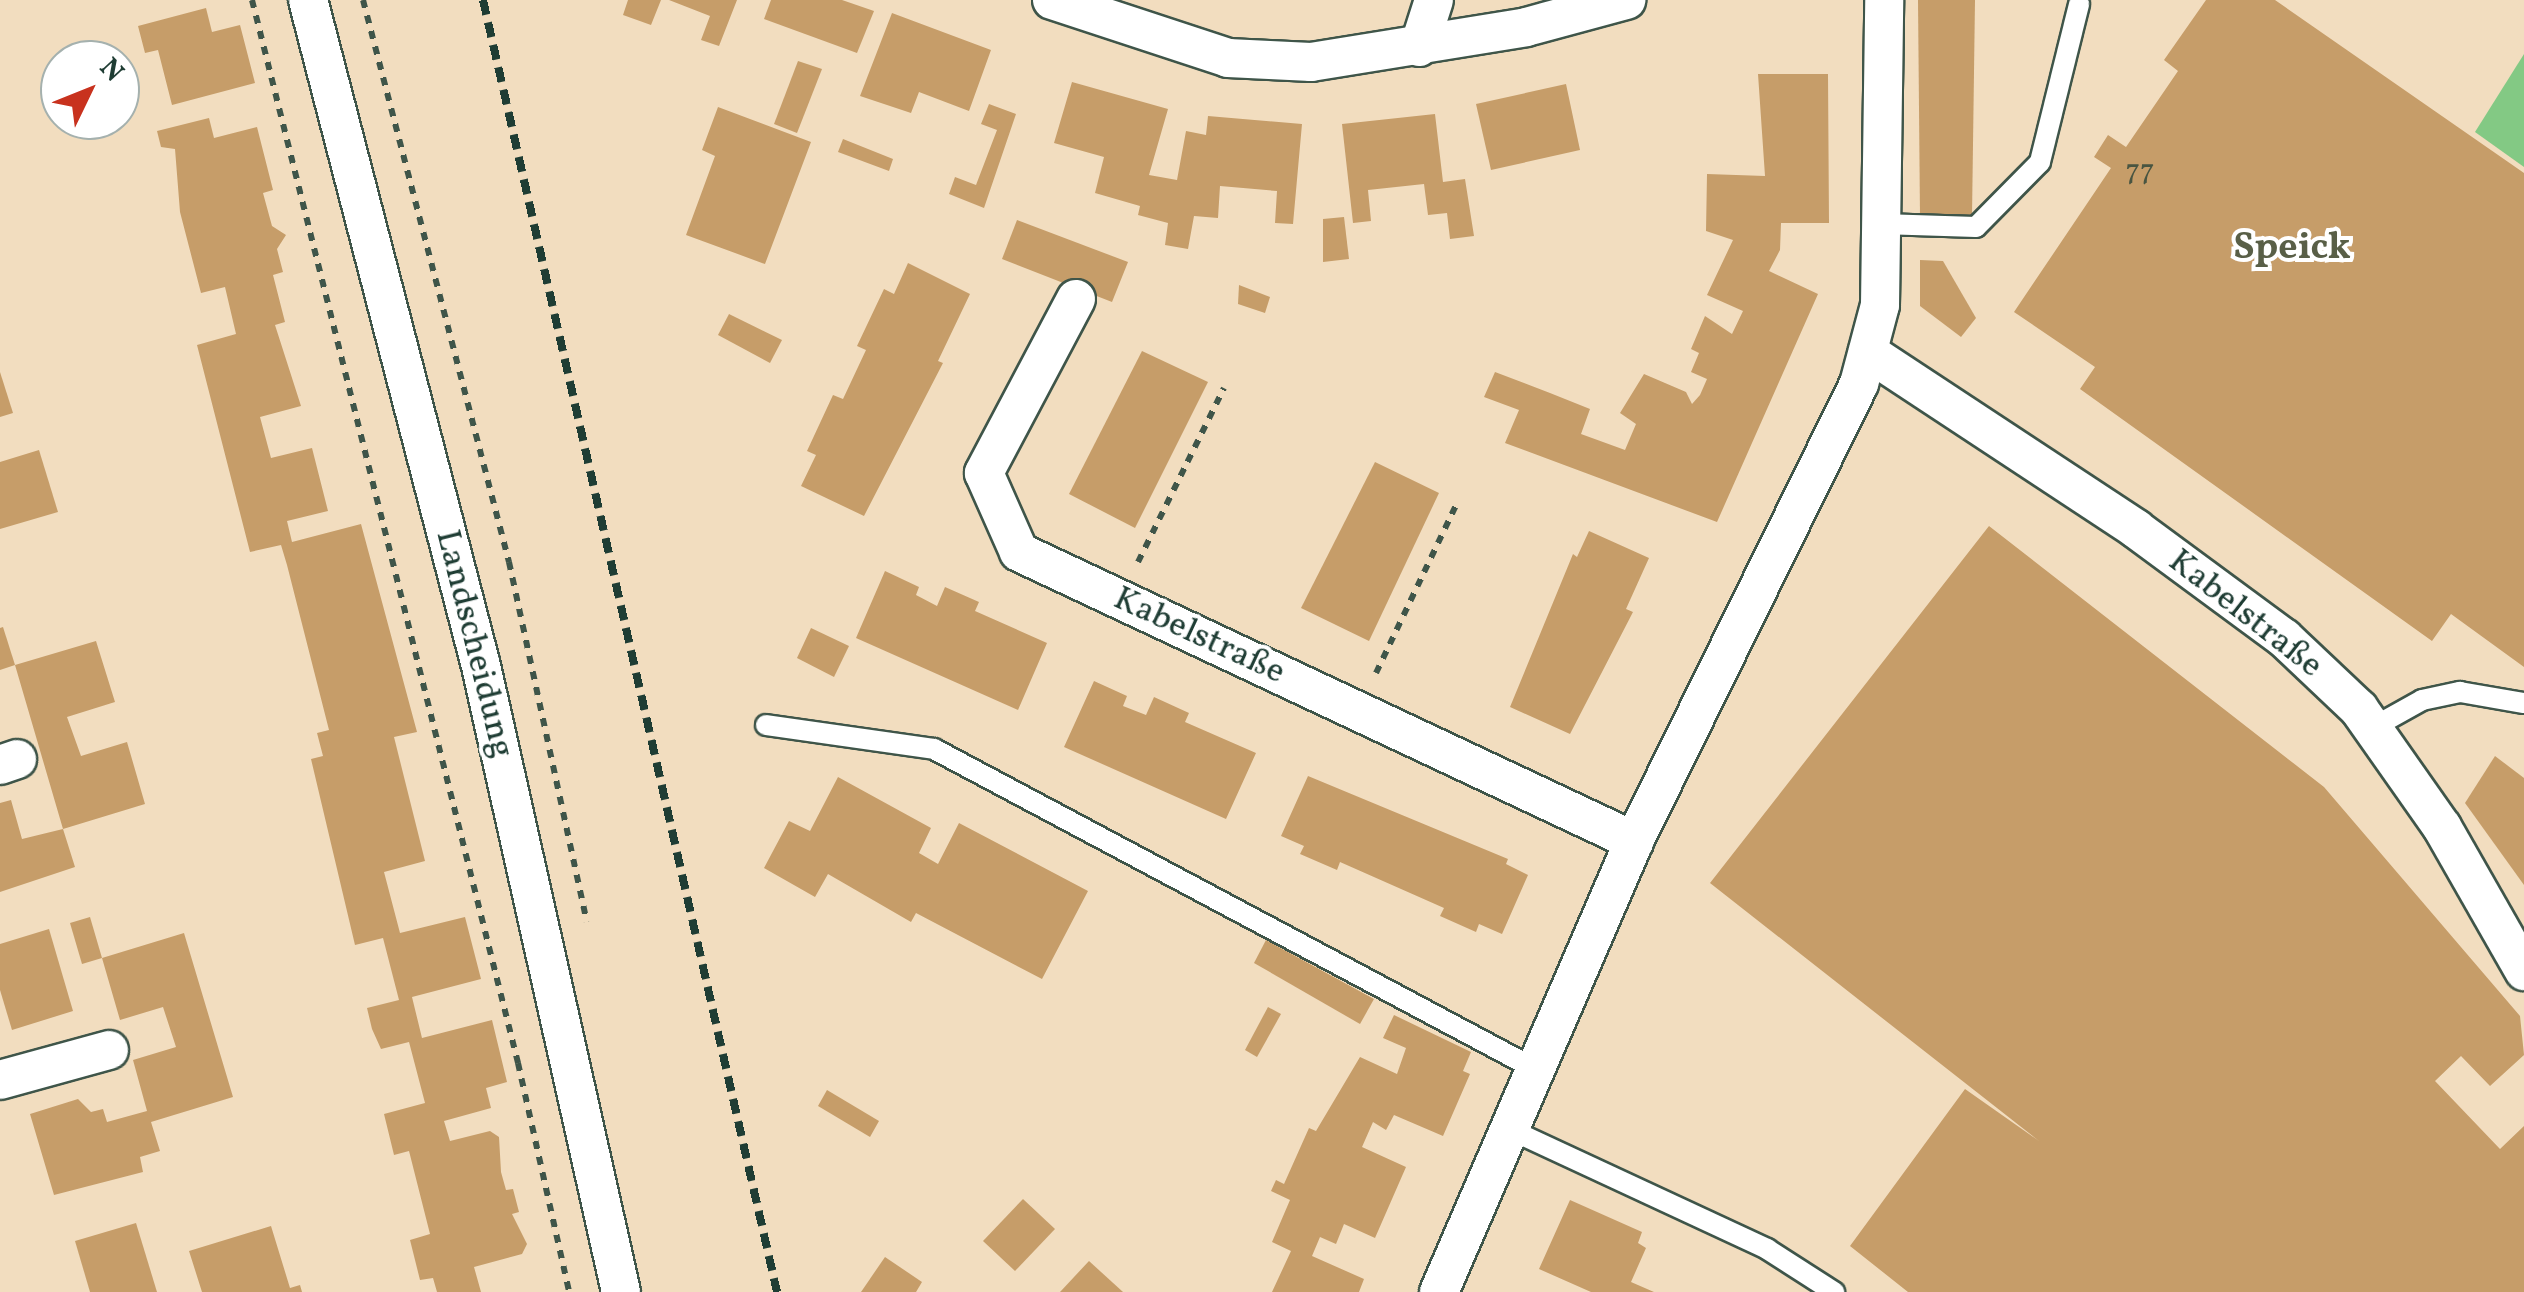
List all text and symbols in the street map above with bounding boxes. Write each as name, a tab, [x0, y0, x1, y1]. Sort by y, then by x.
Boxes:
north arrow	[40, 40, 140, 140]
text: N	[90, 50, 132, 91]
house number: 77	[2125, 153, 2155, 189]
district label: Speick	[2233, 226, 2351, 272]
street label: Landscheidung	[425, 526, 523, 762]
street label: Kabelstraße	[2159, 541, 2331, 687]
street label: Kabelstraße	[1107, 578, 1291, 694]

